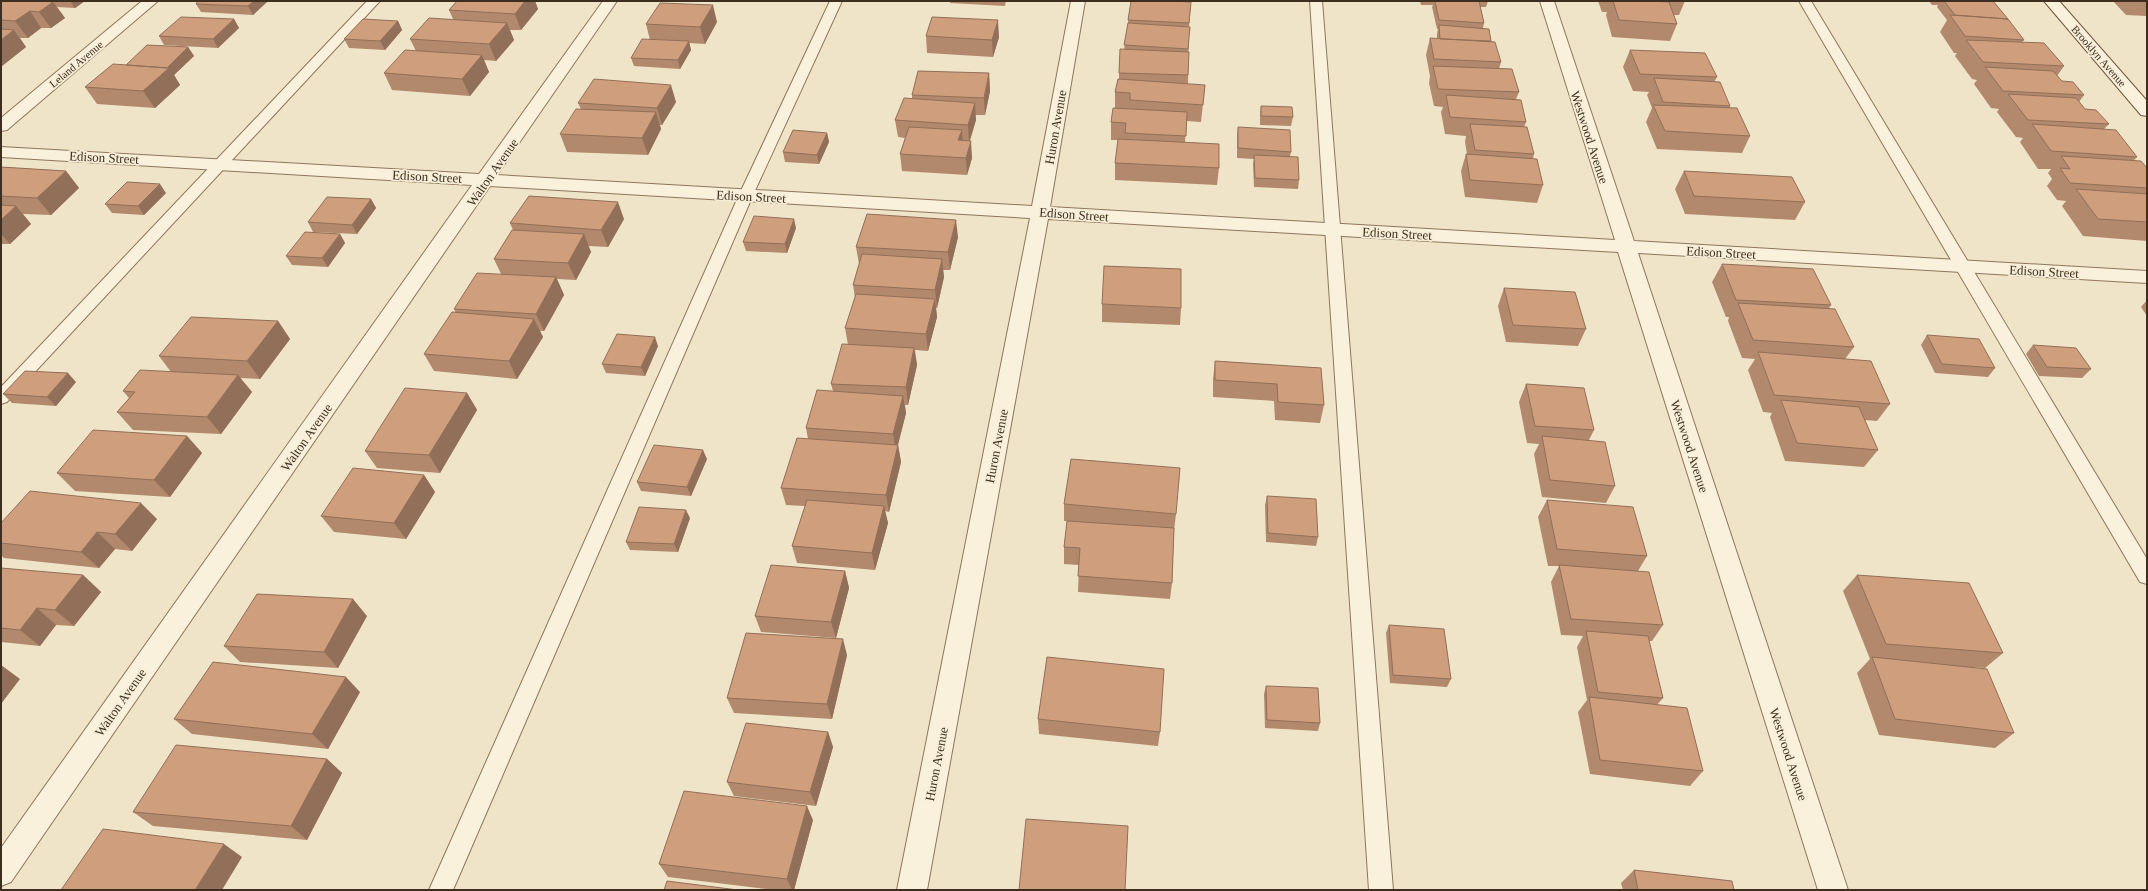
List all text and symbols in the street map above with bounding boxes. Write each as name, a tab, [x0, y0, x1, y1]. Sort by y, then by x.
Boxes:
street label: Brooklyn Avenue	[2069, 23, 2129, 89]
street label: Leland Avenue	[47, 38, 105, 90]
street label: Huron Avenue	[1042, 89, 1069, 165]
street label: Westwood Avenue	[1567, 89, 1612, 186]
street label: Walton Avenue	[464, 135, 521, 209]
street label: Edison Street	[69, 148, 140, 167]
street label: Edison Street	[392, 167, 463, 186]
street label: Edison Street	[716, 187, 787, 206]
street label: Edison Street	[1039, 205, 1110, 224]
street label: Edison Street	[1362, 224, 1433, 243]
street label: Edison Street	[1686, 243, 1757, 262]
street label: Edison Street	[2009, 262, 2080, 281]
street label: Westwood Avenue	[1667, 398, 1712, 495]
street label: Walton Avenue	[278, 400, 335, 474]
street label: Huron Avenue	[982, 408, 1011, 484]
street label: Walton Avenue	[92, 665, 149, 739]
street label: Westwood Avenue	[1766, 706, 1811, 803]
street label: Huron Avenue	[922, 726, 951, 802]

